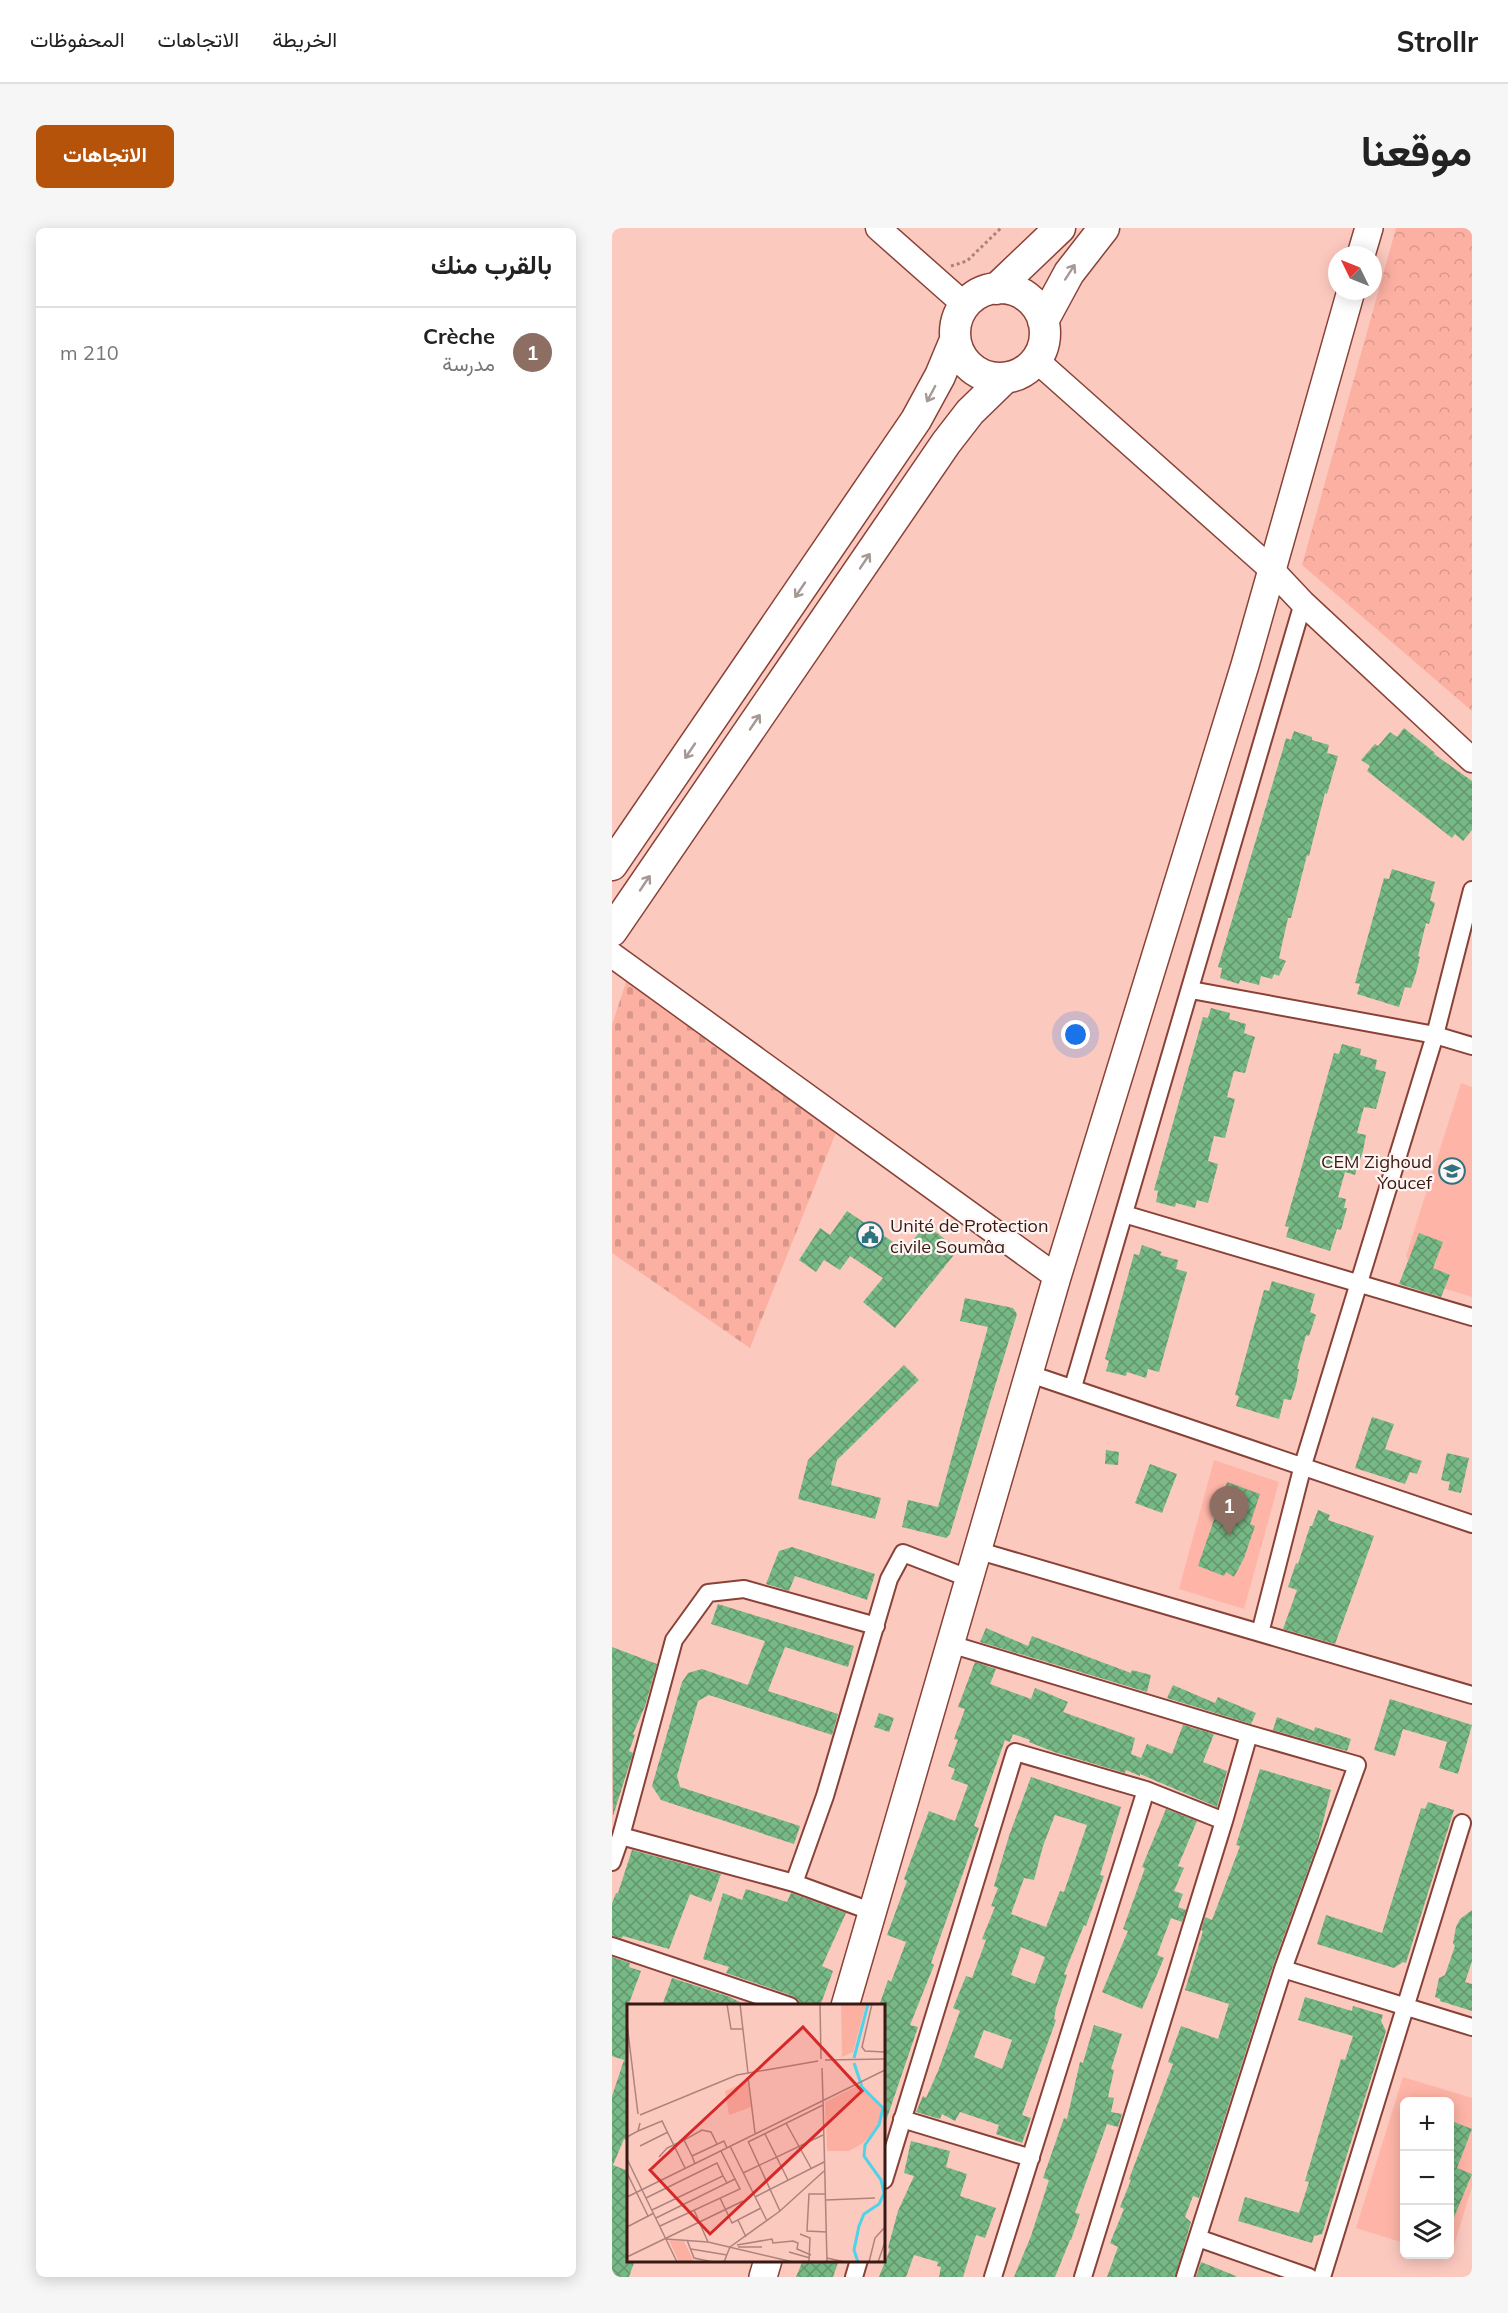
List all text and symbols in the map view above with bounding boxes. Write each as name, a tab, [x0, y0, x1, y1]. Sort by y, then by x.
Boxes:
text: Strollr	[1396, 24, 1478, 59]
text: المحفوظات	[30, 26, 125, 52]
text: الاتجاهات	[158, 26, 239, 52]
text: الخريطة	[272, 26, 337, 52]
text: موقعنا	[1361, 124, 1472, 177]
button: الاتجاهات	[36, 125, 174, 188]
north arrow	[1328, 246, 1382, 300]
text: بالقرب منك	[431, 248, 552, 281]
one-way arrow	[1064, 264, 1076, 281]
text: Crèche	[423, 322, 495, 350]
text: 210 m	[60, 340, 119, 365]
text: 1	[527, 340, 539, 365]
text: مدرسة	[442, 351, 495, 376]
one-way arrow	[925, 384, 936, 402]
one-way arrow	[859, 553, 871, 570]
one-way arrow	[794, 582, 806, 598]
one-way arrow	[749, 714, 761, 731]
one-way arrow	[683, 743, 696, 760]
one-way arrow	[639, 875, 651, 892]
your location	[1061, 1020, 1090, 1049]
place label: CEM Zighoud Youcef	[1321, 1150, 1433, 1194]
school or university icon: CEM Zighoud Youcef	[1437, 1156, 1467, 1186]
place label: Unité de Protection civile Soumâa	[890, 1214, 1048, 1258]
public building icon: Unité de Protection civile Soumâa	[855, 1220, 885, 1250]
pin: 1	[1210, 1486, 1248, 1536]
inset map	[627, 2004, 885, 2262]
map controls	[1400, 2097, 1454, 2259]
button: +	[1400, 2097, 1454, 2151]
button: −	[1400, 2151, 1454, 2205]
button: layers	[1400, 2205, 1454, 2259]

